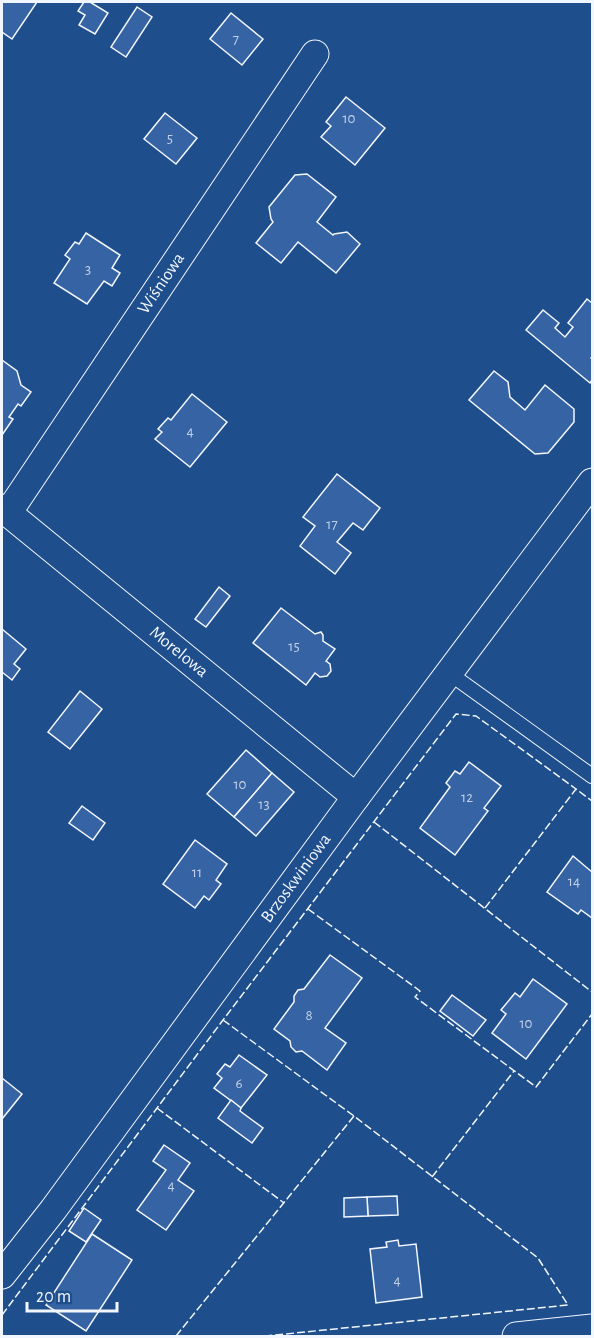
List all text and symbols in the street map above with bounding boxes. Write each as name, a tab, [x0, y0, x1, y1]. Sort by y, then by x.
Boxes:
house number: 7	[233, 32, 239, 47]
house number: 10	[342, 111, 356, 126]
house number: 5	[167, 131, 173, 146]
street label: Wiśniowa	[135, 250, 188, 317]
house number: 3	[85, 262, 91, 277]
house number: 4	[186, 424, 194, 439]
house number: 17	[326, 517, 338, 532]
street label: Morelowa	[146, 623, 211, 681]
house number: 15	[288, 639, 300, 654]
house number: 10	[233, 777, 247, 792]
house number: 12	[461, 790, 473, 805]
house number: 13	[258, 797, 270, 812]
street label: Brzoskwiniowa	[258, 831, 335, 926]
house number: 11	[192, 865, 202, 880]
house number: 14	[568, 874, 580, 889]
house number: 8	[305, 1008, 313, 1023]
house number: 10	[519, 1016, 533, 1031]
house number: 6	[235, 1076, 243, 1091]
house number: 4	[167, 1178, 175, 1193]
house number: 4	[393, 1273, 401, 1288]
scale bar	[27, 1275, 117, 1313]
text: 20 m	[36, 1288, 71, 1306]

